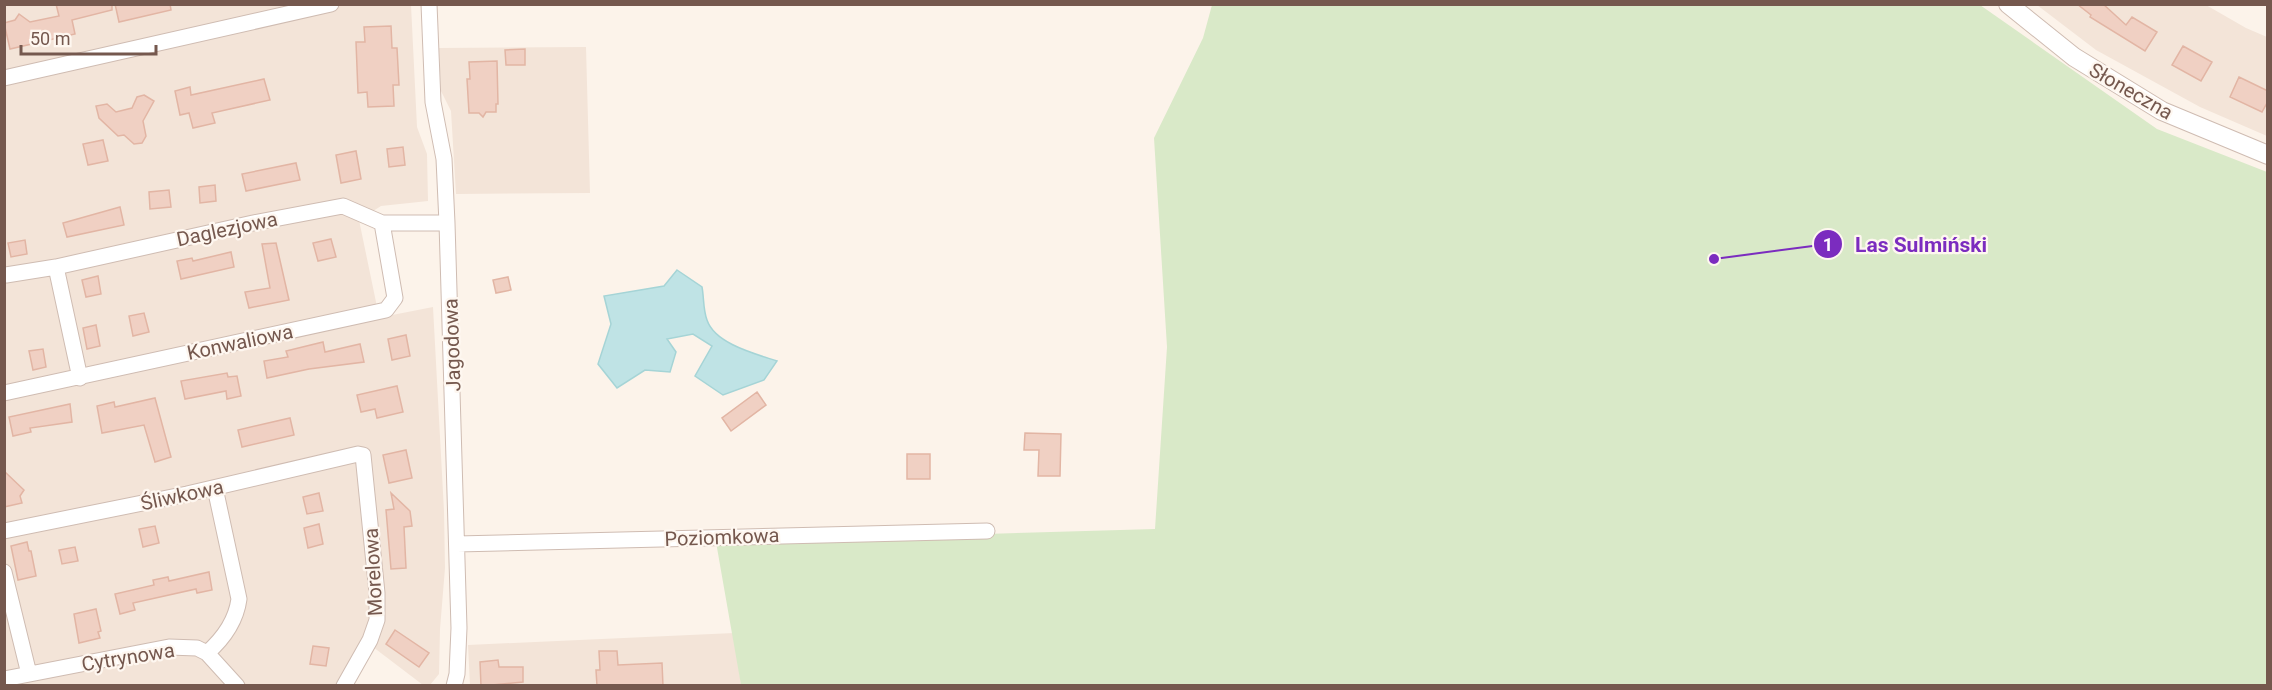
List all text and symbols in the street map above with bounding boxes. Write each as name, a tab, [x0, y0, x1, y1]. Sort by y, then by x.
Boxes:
scale bar	[21, 18, 156, 56]
text: 50 m	[30, 28, 70, 49]
street label: Słoneczna	[2085, 57, 2177, 125]
street label: Daglezjowa	[174, 207, 280, 251]
callout: Las Sulmiński	[1813, 225, 1999, 264]
text: Las Sulmiński	[1855, 233, 1987, 257]
text: 1	[1823, 234, 1833, 255]
street label: Jagodowa	[438, 298, 466, 392]
street label: Konwaliowa	[185, 319, 295, 365]
street label: Śliwkowa	[138, 475, 226, 515]
street label: Poziomkowa	[664, 523, 780, 551]
street label: Morelowa	[359, 527, 387, 617]
street label: Cytrynowa	[80, 638, 176, 676]

